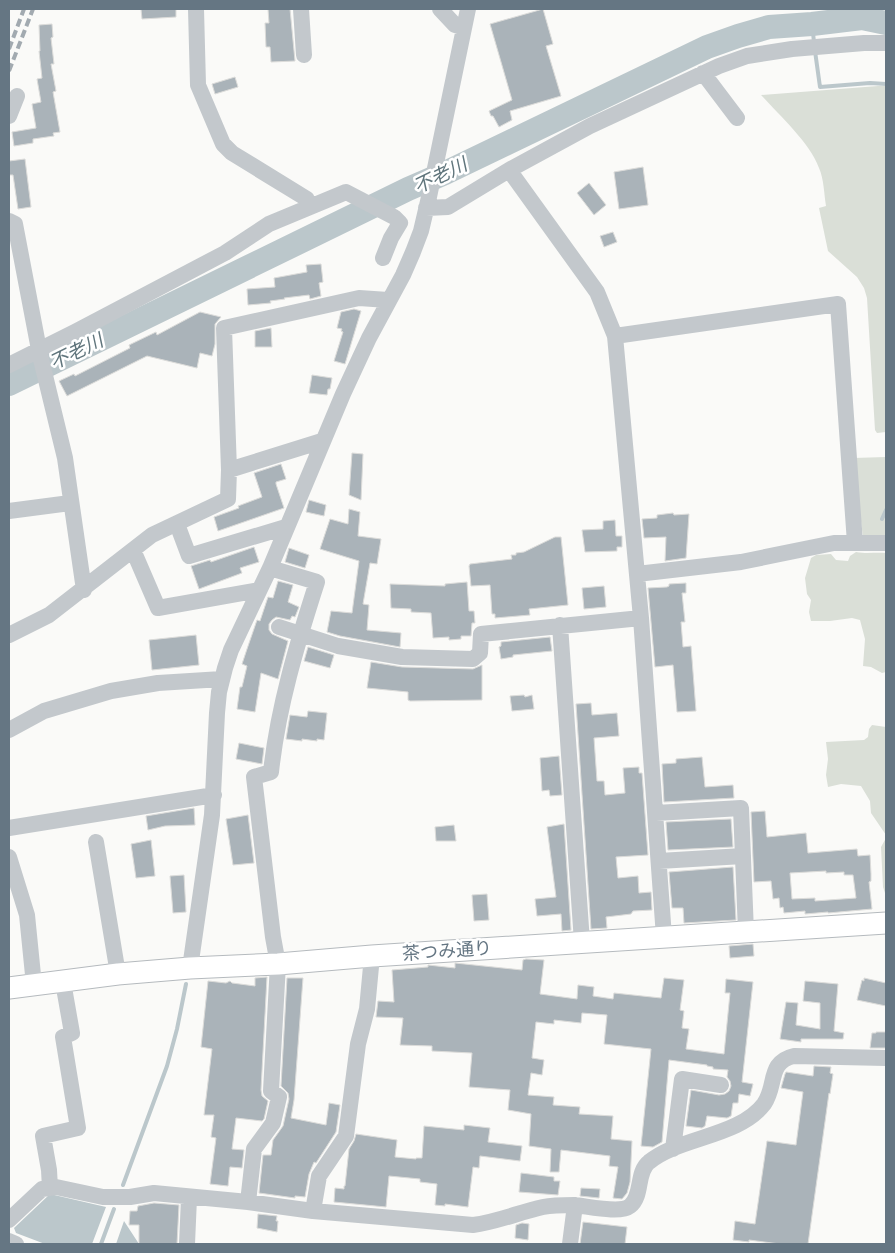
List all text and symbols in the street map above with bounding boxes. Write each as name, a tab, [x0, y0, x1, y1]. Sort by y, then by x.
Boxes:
water label: 不老川	[409, 151, 473, 199]
water label: 不老川	[45, 327, 109, 375]
street label: 茶つみ通り	[401, 936, 493, 965]

